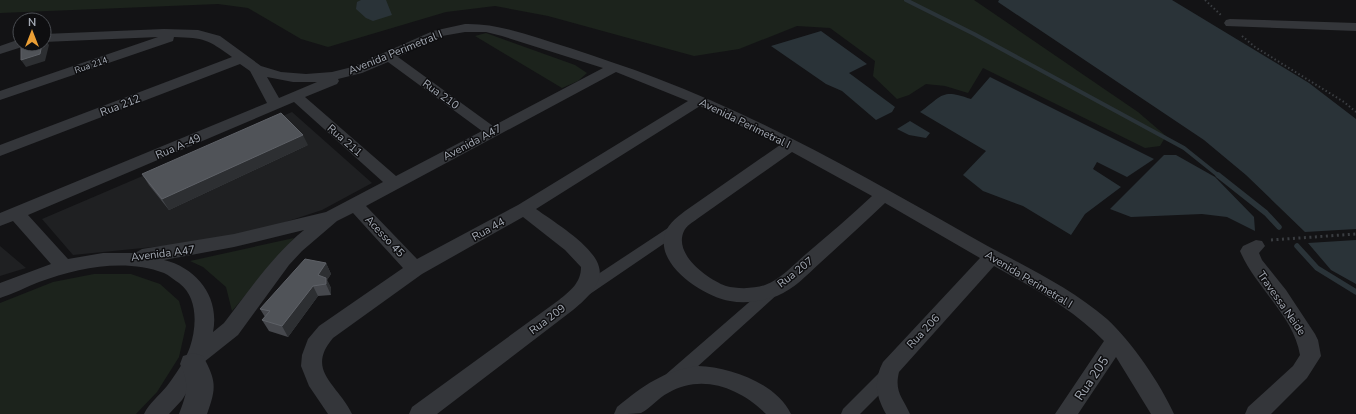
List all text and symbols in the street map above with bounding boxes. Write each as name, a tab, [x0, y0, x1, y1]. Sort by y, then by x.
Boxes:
north arrow	[12, 12, 52, 52]
text: N	[28, 15, 36, 30]
street label: Avenida Perimetral I	[346, 27, 444, 78]
street label: Rua 214	[73, 54, 110, 76]
street label: Rua 210	[419, 76, 462, 113]
street label: Rua 212	[98, 91, 142, 120]
street label: Avenida Perimetral I	[697, 95, 793, 152]
street label: Rua 211	[324, 121, 365, 160]
street label: Avenida A47	[440, 121, 504, 164]
street label: Rua A-49	[153, 130, 203, 163]
street label: Acesso 45	[362, 212, 408, 261]
street label: Rua 44	[469, 214, 508, 245]
street label: Avenida A47	[130, 242, 196, 265]
street label: Avenida Perimetral I	[982, 247, 1075, 312]
street label: Rua 207	[774, 254, 816, 291]
street label: Travessa Neide	[1254, 268, 1309, 338]
street label: Rua 209	[526, 301, 569, 338]
street label: Rua 206	[904, 311, 943, 352]
street label: Rua 205	[1070, 353, 1113, 404]

